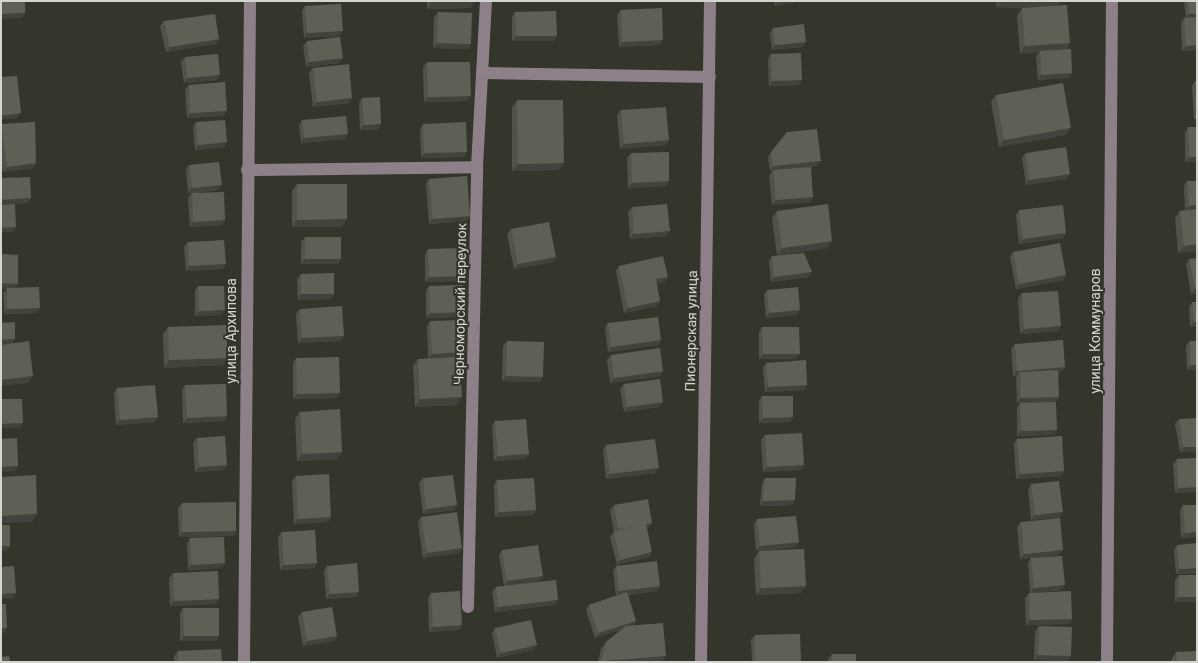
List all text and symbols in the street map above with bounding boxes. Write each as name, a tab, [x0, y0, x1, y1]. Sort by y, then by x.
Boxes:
street label: Черноморский переулок	[450, 223, 470, 385]
street label: улица Коммунаров	[1087, 268, 1103, 394]
street label: Пионерская улица	[682, 270, 700, 392]
street label: улица Архипова	[223, 278, 239, 384]

